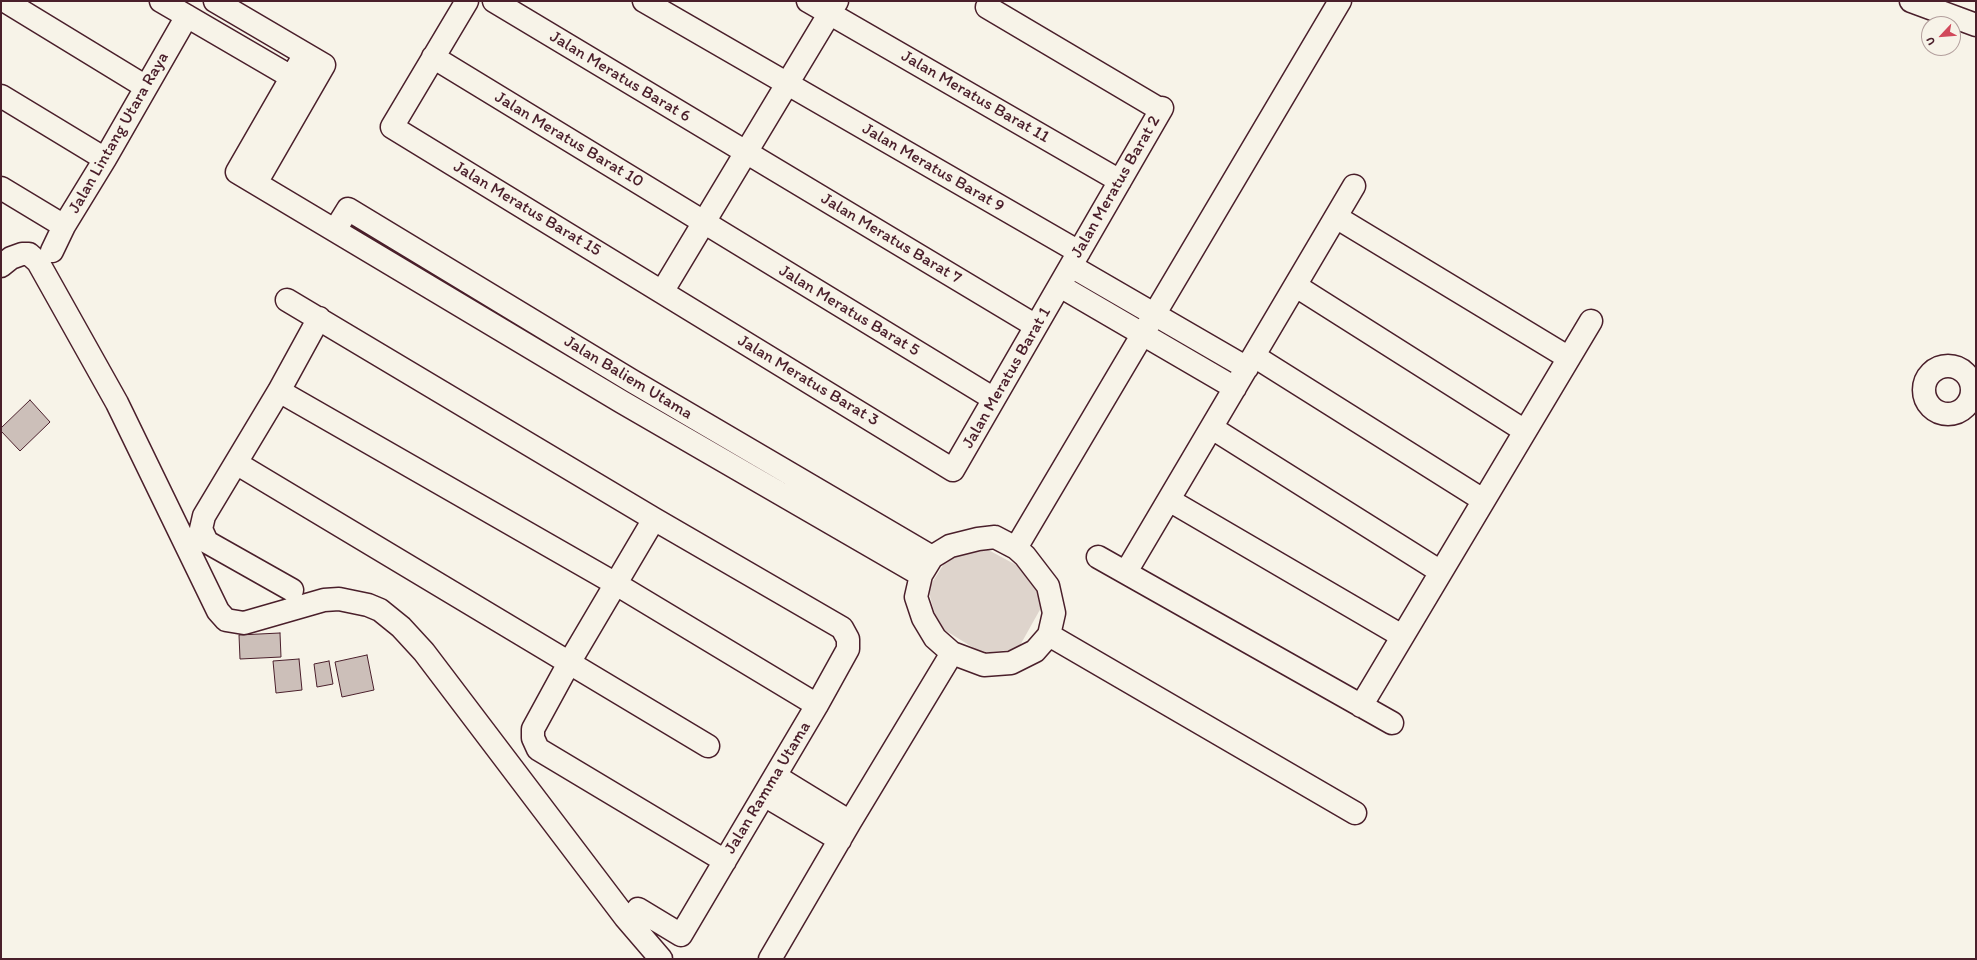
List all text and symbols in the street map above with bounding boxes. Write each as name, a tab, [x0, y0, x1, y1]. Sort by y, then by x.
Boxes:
north arrow	[1921, 16, 1961, 56]
street label: Jalan Meratus Barat 6	[546, 27, 694, 127]
text: U	[1923, 35, 1938, 47]
street label: Jalan Meratus Barat 11	[897, 46, 1053, 148]
street label: Jalan Lintang Utara Raya	[64, 49, 174, 217]
street label: Jalan Meratus Barat 10	[491, 87, 647, 193]
street label: Jalan Meratus Barat 2	[1067, 112, 1165, 262]
street label: Jalan Meratus Barat 9	[858, 119, 1008, 217]
street label: Jalan Meratus Barat 15	[449, 157, 605, 261]
street label: Jalan Meratus Barat 7	[817, 189, 965, 289]
street label: Jalan Meratus Barat 5	[775, 261, 923, 361]
street label: Jalan Meratus Barat 1	[958, 304, 1056, 452]
street label: Jalan Meratus Barat 3	[734, 331, 882, 431]
street label: Jalan Baliem Utama	[560, 332, 696, 424]
street label: Jalan Ramma Utama	[720, 718, 816, 858]

